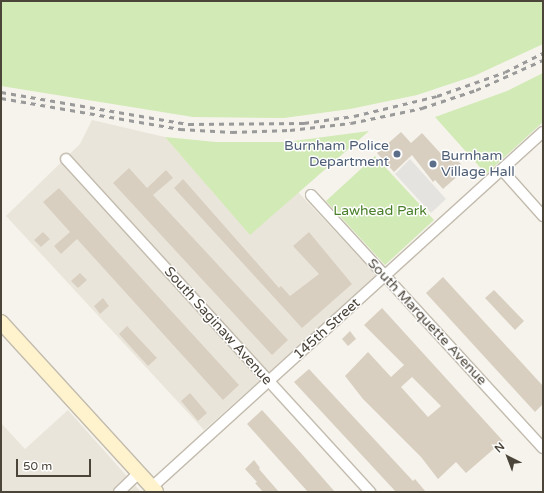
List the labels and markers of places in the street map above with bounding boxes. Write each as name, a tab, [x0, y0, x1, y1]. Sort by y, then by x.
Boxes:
place label: Burnham Police Department	[284, 138, 389, 170]
place label: Burnham Village Hall	[441, 148, 515, 180]
marker: Burnham Police Department	[392, 149, 402, 159]
marker: Burnham Village Hall	[428, 159, 438, 169]

